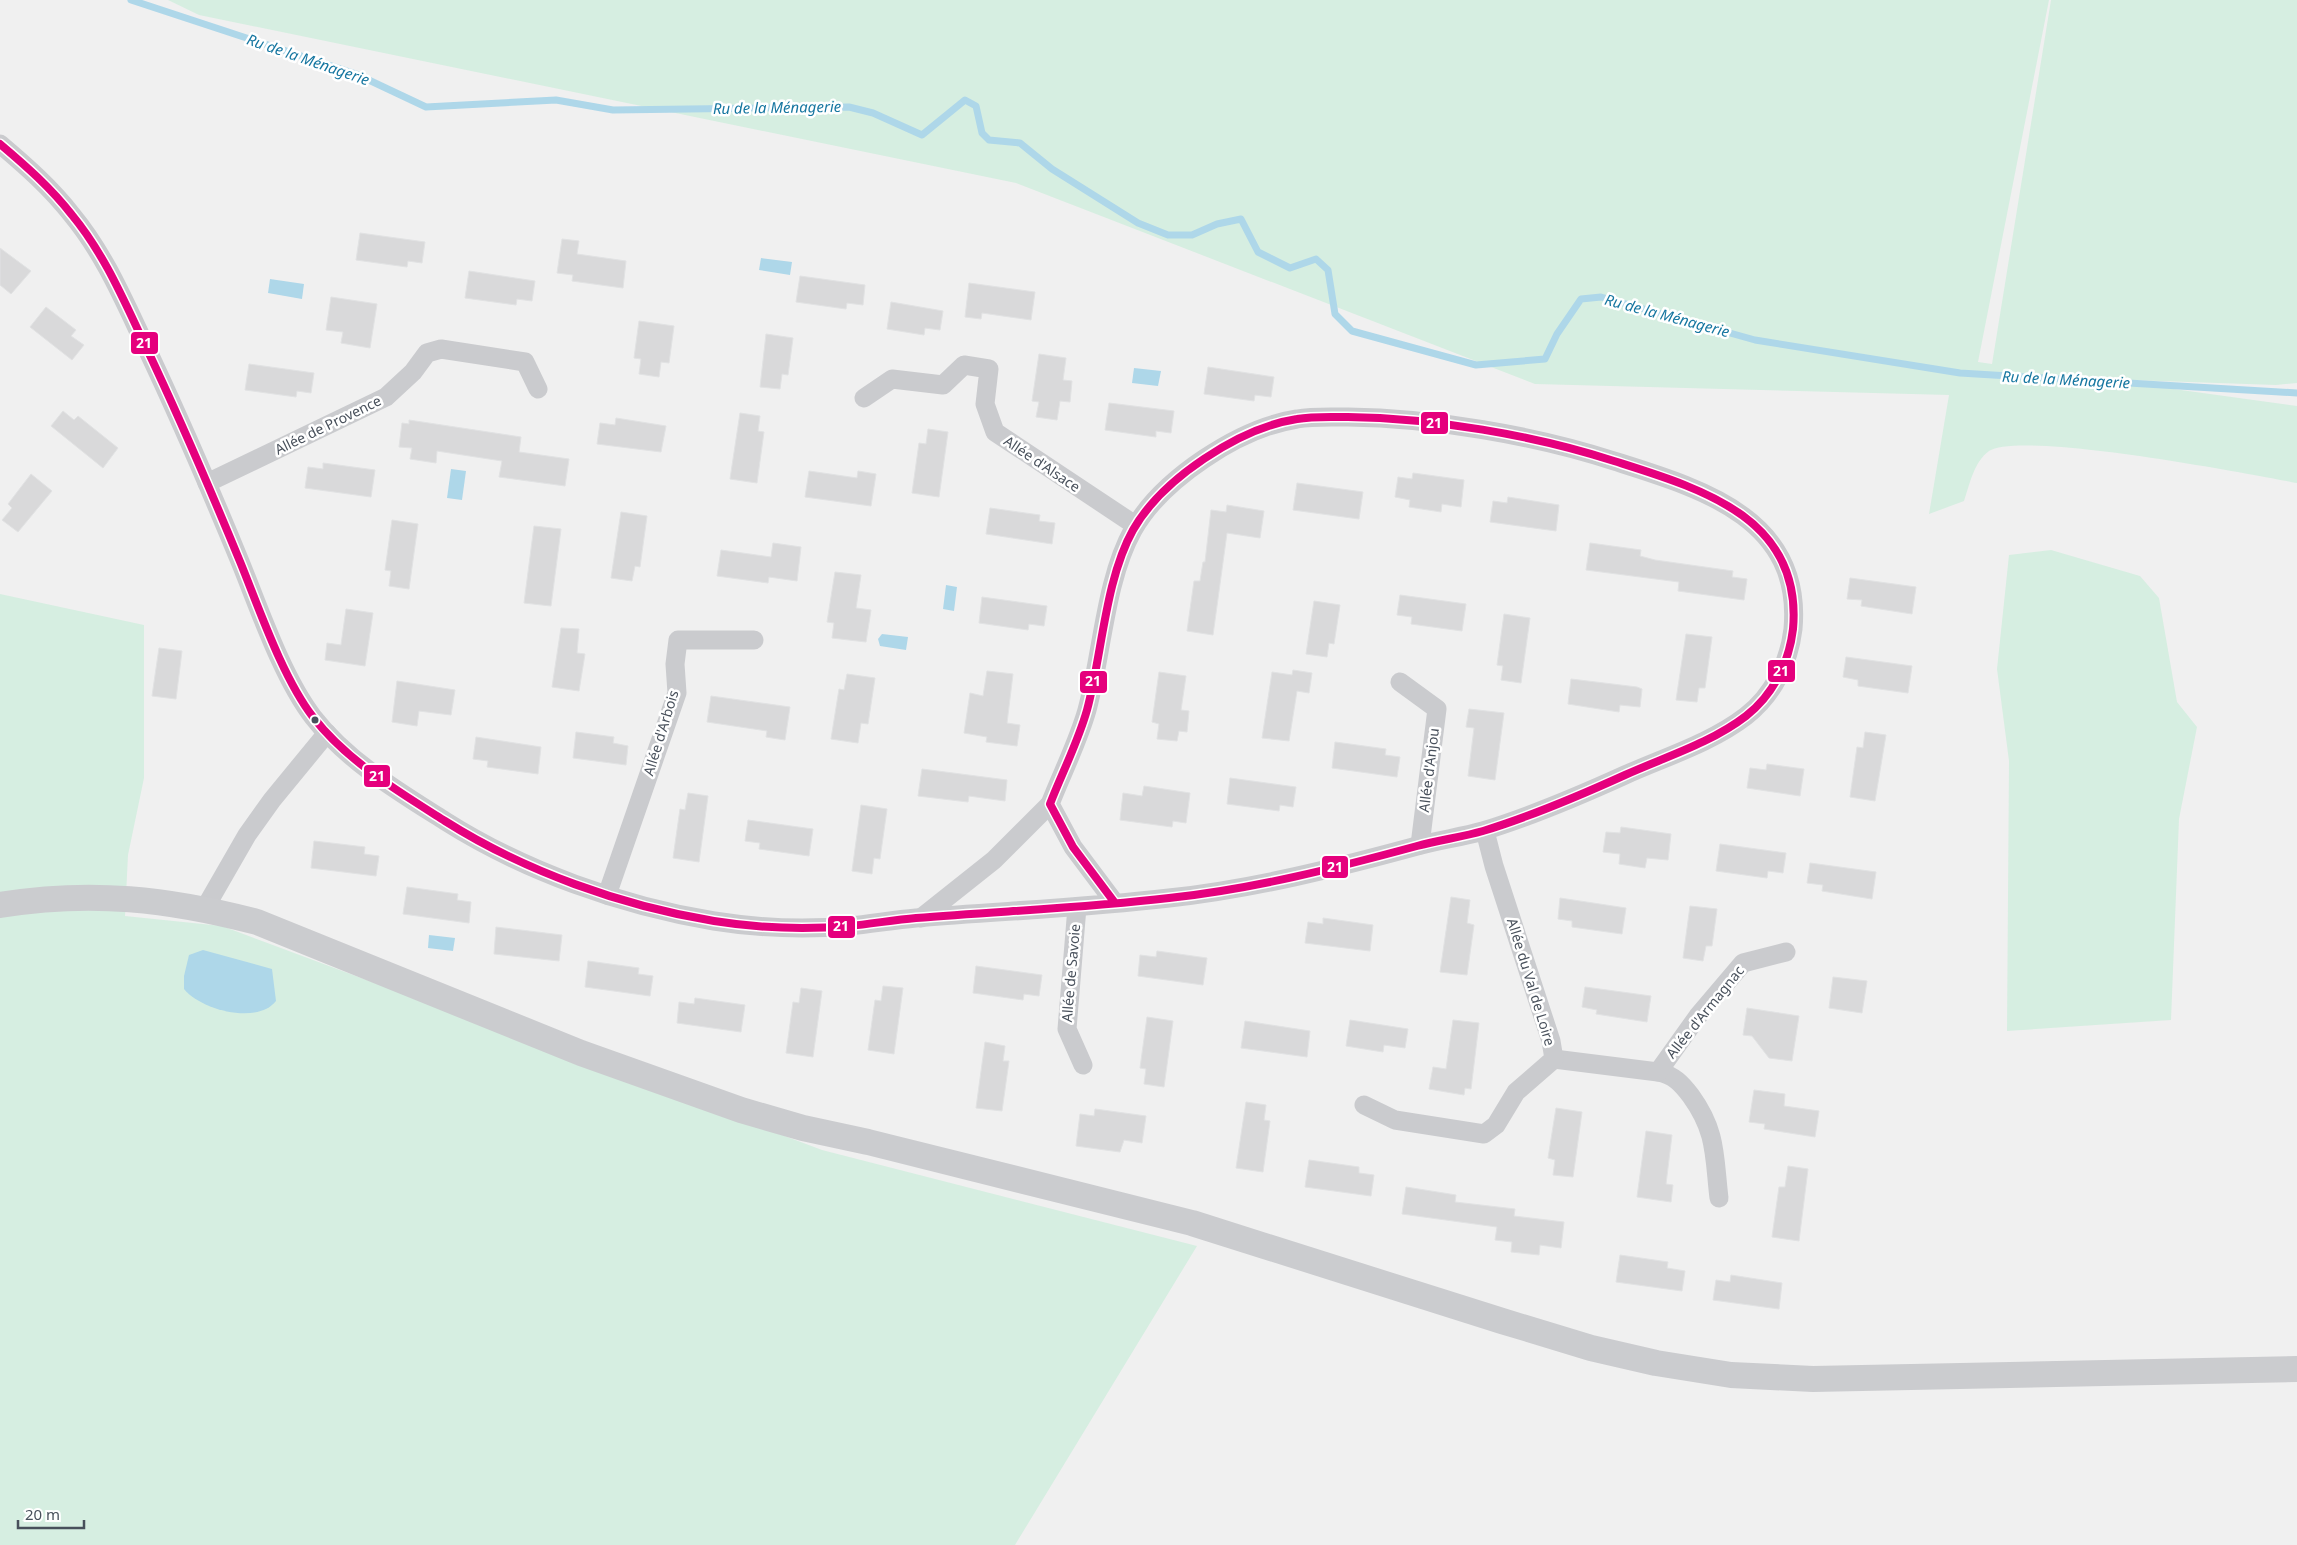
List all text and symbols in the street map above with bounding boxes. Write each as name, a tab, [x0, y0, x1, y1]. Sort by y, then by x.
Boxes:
water label: Ru de la Ménagerie	[244, 29, 373, 90]
water label: Ru de la Ménagerie	[713, 96, 842, 118]
water label: Ru de la Ménagerie	[1603, 289, 1732, 341]
line badge: 21	[130, 331, 159, 355]
text: 21	[136, 333, 152, 352]
water label: Ru de la Ménagerie	[2001, 366, 2131, 392]
street label: Allée de Provence	[271, 391, 384, 459]
line badge: 21	[1420, 411, 1449, 435]
text: 21	[1426, 413, 1442, 432]
street label: Allée d'Alsace	[1000, 431, 1084, 496]
line badge: 21	[1767, 659, 1796, 683]
text: 21	[1773, 661, 1789, 680]
line badge: 21	[1079, 670, 1108, 694]
text: 21	[1085, 671, 1101, 690]
street label: Allée d'Arbois	[638, 687, 683, 778]
unlabelled marker	[310, 715, 320, 725]
street label: Allée d'Anjou	[1414, 727, 1443, 813]
line badge: 21	[363, 764, 391, 788]
text: 21	[369, 766, 385, 785]
line badge: 21	[1321, 855, 1349, 879]
text: 21	[1327, 857, 1343, 876]
line badge: 21	[827, 915, 856, 939]
text: 21	[833, 916, 849, 935]
street label: Allée du Val de Loire	[1503, 916, 1560, 1048]
street label: Allée de Savoie	[1057, 923, 1084, 1023]
street label: Allée d'Armagnac	[1661, 961, 1748, 1062]
scale bar	[18, 1498, 84, 1530]
text: 20 m	[25, 1504, 60, 1524]

